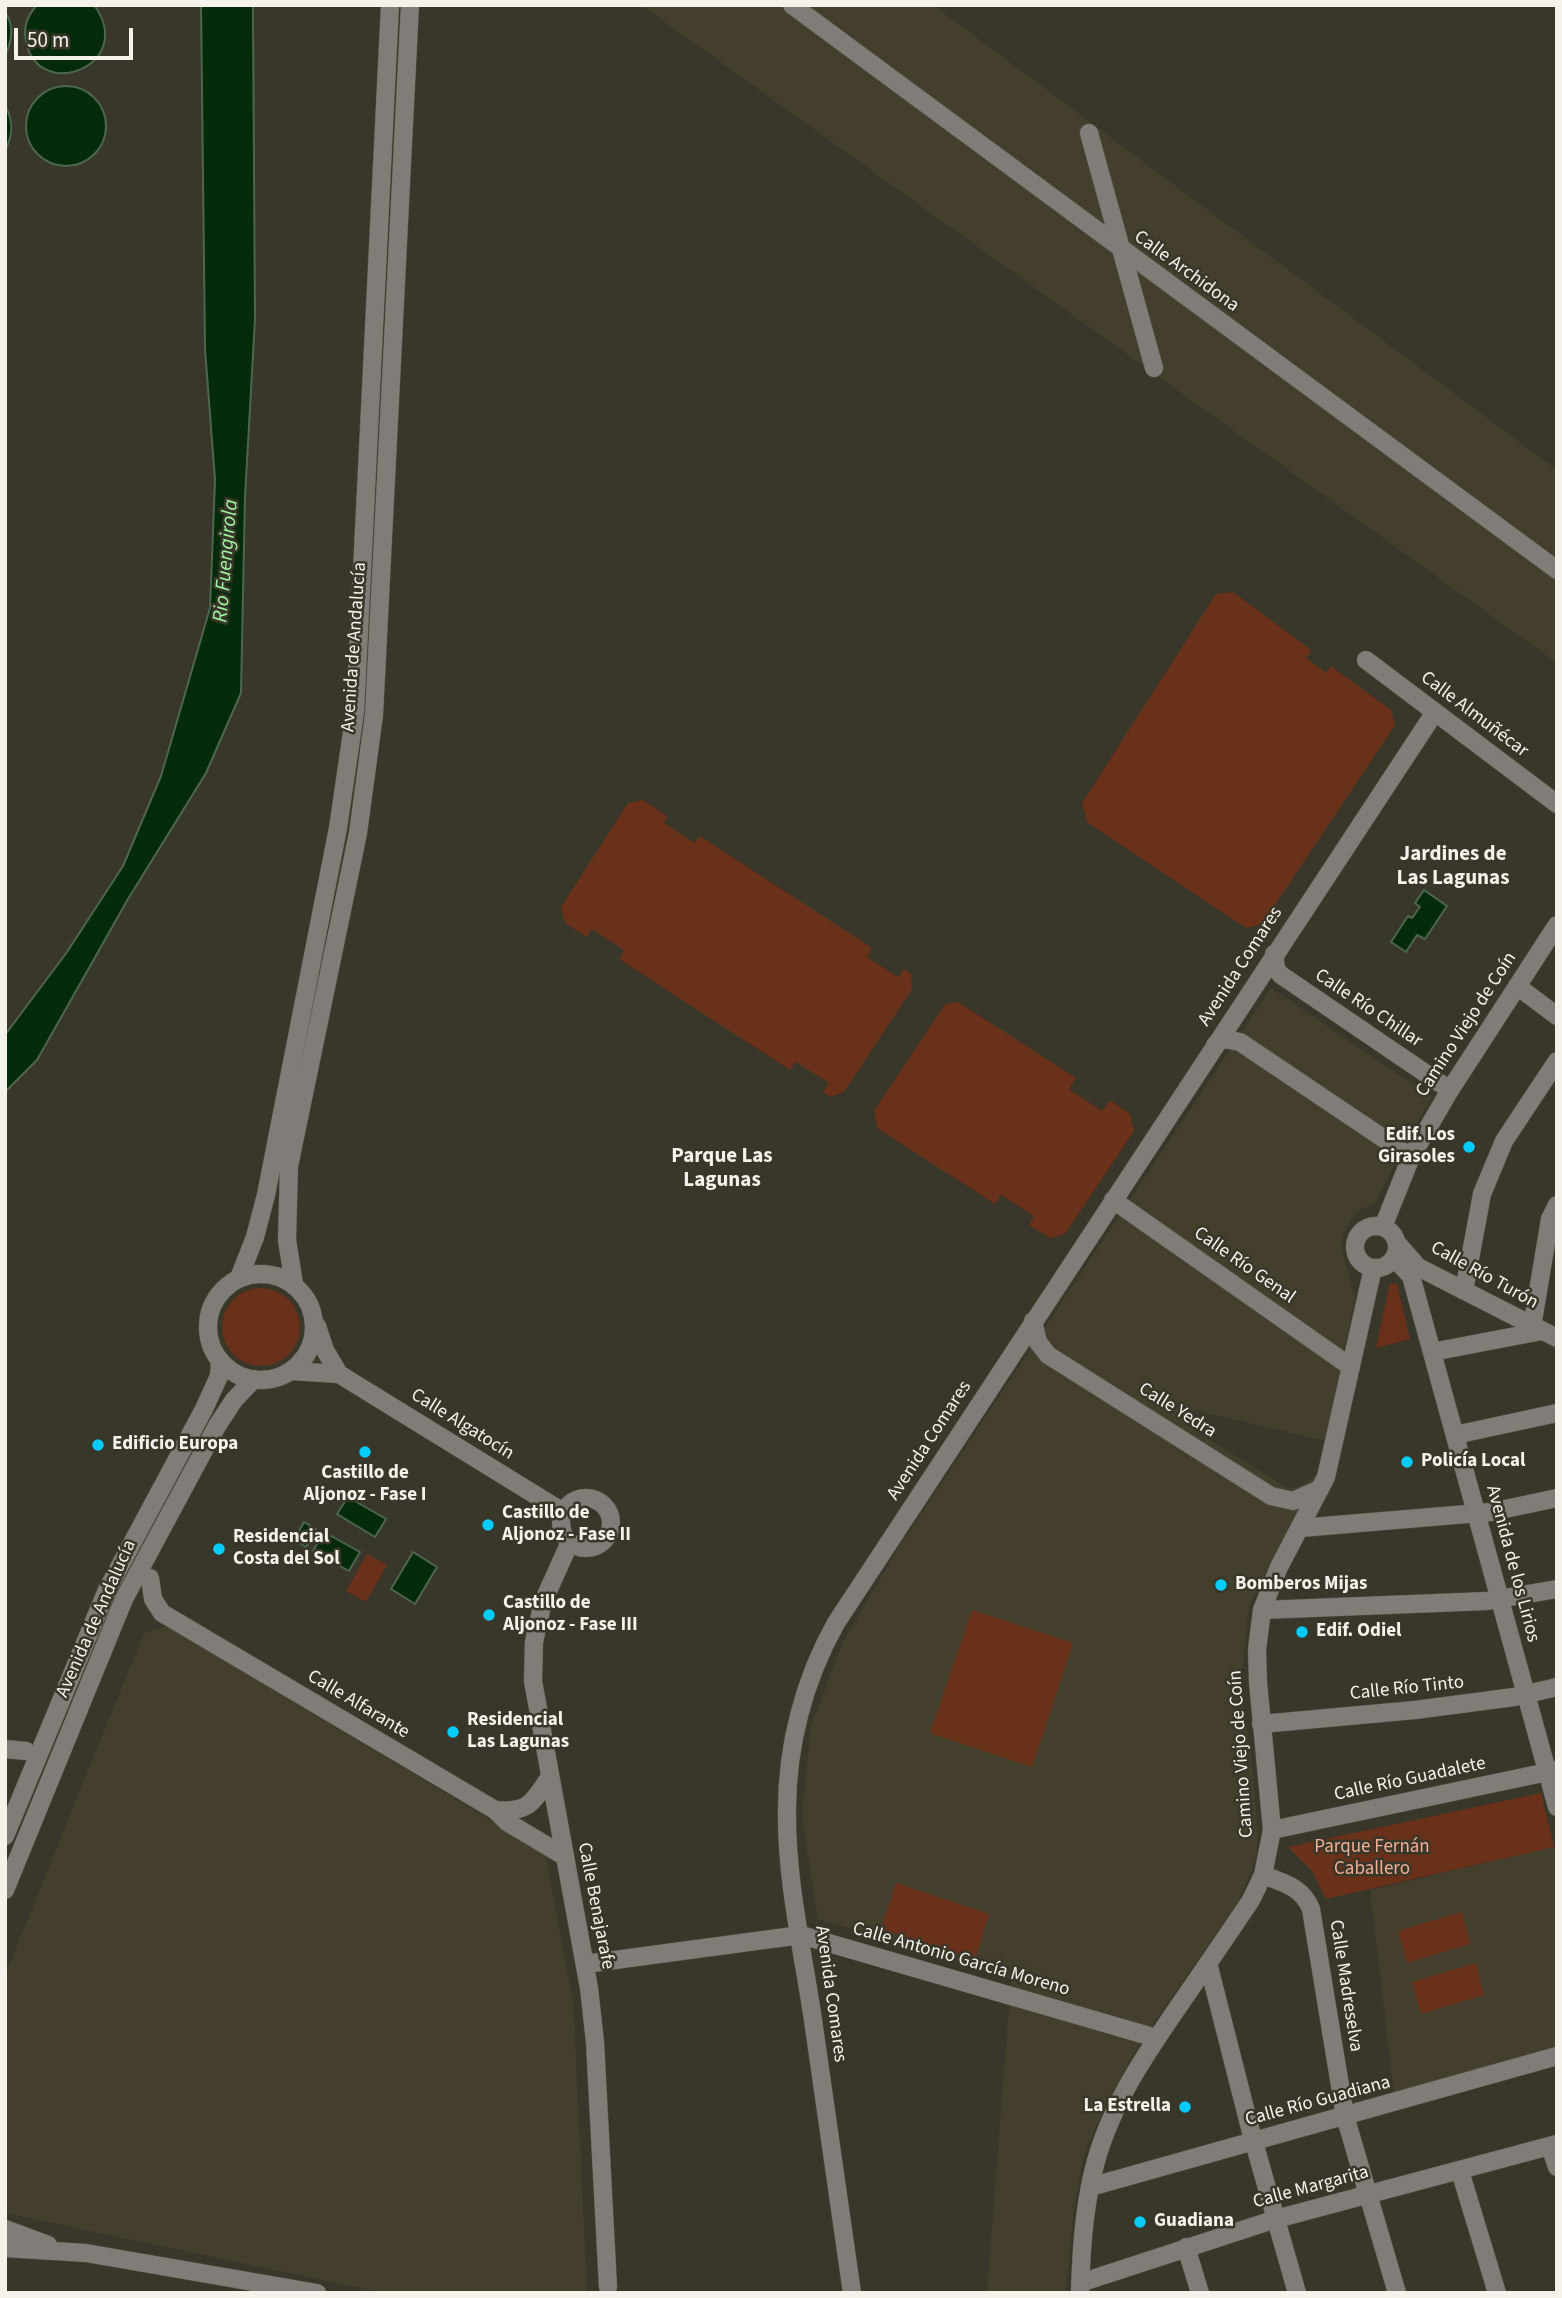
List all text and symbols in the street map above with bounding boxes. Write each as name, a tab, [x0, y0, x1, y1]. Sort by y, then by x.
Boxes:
scale bar	[18, 14, 136, 58]
text: 50 m	[27, 25, 69, 55]
street label: Calle Archidona	[1129, 226, 1243, 318]
water label: Rio Fuengirola	[209, 498, 245, 624]
street label: Avenida de Andalucía	[338, 561, 372, 733]
street label: Calle Almuñécar	[1416, 667, 1532, 763]
district label: Jardines de Las Lagunas	[1397, 842, 1509, 892]
street label: Avenida Comares	[1194, 903, 1288, 1031]
street label: Camino Viejo de Coín	[1412, 948, 1522, 1102]
street label: Calle Río Chillar	[1310, 965, 1426, 1053]
place label: Edif. Los Girasoles	[1378, 1125, 1455, 1169]
marker: Edif. Los Girasoles	[1461, 1139, 1477, 1155]
district label: Parque Las Lagunas	[671, 1144, 773, 1194]
street label: Calle Río Genal	[1189, 1223, 1299, 1309]
street label: Calle Río Turón	[1426, 1237, 1542, 1315]
street label: Avenida Comares	[883, 1377, 977, 1505]
street label: Calle Yedra	[1134, 1378, 1220, 1444]
street label: Calle Algatocín	[406, 1384, 518, 1466]
place label: Edificio Europa	[112, 1434, 238, 1456]
marker: Edificio Europa	[90, 1437, 106, 1453]
marker: Castillo de Aljonoz - Fase I	[357, 1444, 373, 1460]
place label: Policía Local	[1421, 1451, 1525, 1473]
marker: Policía Local	[1399, 1454, 1415, 1470]
place label: Castillo de Aljonoz - Fase I	[303, 1463, 427, 1507]
street label: Avenida de los Lirios	[1480, 1483, 1544, 1645]
place label: Castillo de Aljonoz - Fase II	[502, 1503, 631, 1547]
marker: Castillo de Aljonoz - Fase II	[480, 1517, 496, 1533]
place label: Residencial Costa del Sol	[233, 1527, 340, 1571]
street label: Avenida de Andalucía	[52, 1537, 142, 1701]
marker: Residencial Costa del Sol	[211, 1541, 227, 1557]
place label: Bomberos Mijas	[1235, 1574, 1368, 1596]
marker: Bomberos Mijas	[1213, 1577, 1229, 1593]
place label: Castillo de Aljonoz - Fase III	[503, 1593, 638, 1637]
marker: Castillo de Aljonoz - Fase III	[481, 1607, 497, 1623]
place label: Edif. Odiel	[1316, 1621, 1402, 1643]
marker: Edif. Odiel	[1294, 1624, 1310, 1640]
street label: Calle Alfarante	[303, 1666, 413, 1744]
street label: Camino Viejo de Coín	[1225, 1669, 1259, 1839]
street label: Calle Río Tinto	[1349, 1672, 1465, 1706]
place label: Residencial Las Lagunas	[467, 1710, 569, 1754]
marker: Residencial Las Lagunas	[445, 1724, 461, 1740]
street label: Calle Río Guadalete	[1332, 1753, 1488, 1807]
park label: Parque Fernán Caballero	[1314, 1837, 1430, 1881]
street label: Calle Benajarafe	[572, 1841, 618, 1971]
street label: Calle Antonio García Moreno	[850, 1918, 1072, 2002]
street label: Calle Madreselva	[1323, 1918, 1367, 2054]
street label: Avenida Comares	[809, 1924, 851, 2064]
street label: Calle Río Guadiana	[1243, 2072, 1393, 2132]
place label: La Estrella	[1084, 2096, 1171, 2118]
marker: La Estrella	[1177, 2099, 1193, 2115]
street label: Calle Margarita	[1251, 2162, 1371, 2214]
place label: Guadiana	[1154, 2211, 1234, 2233]
marker: Guadiana	[1132, 2214, 1148, 2230]

